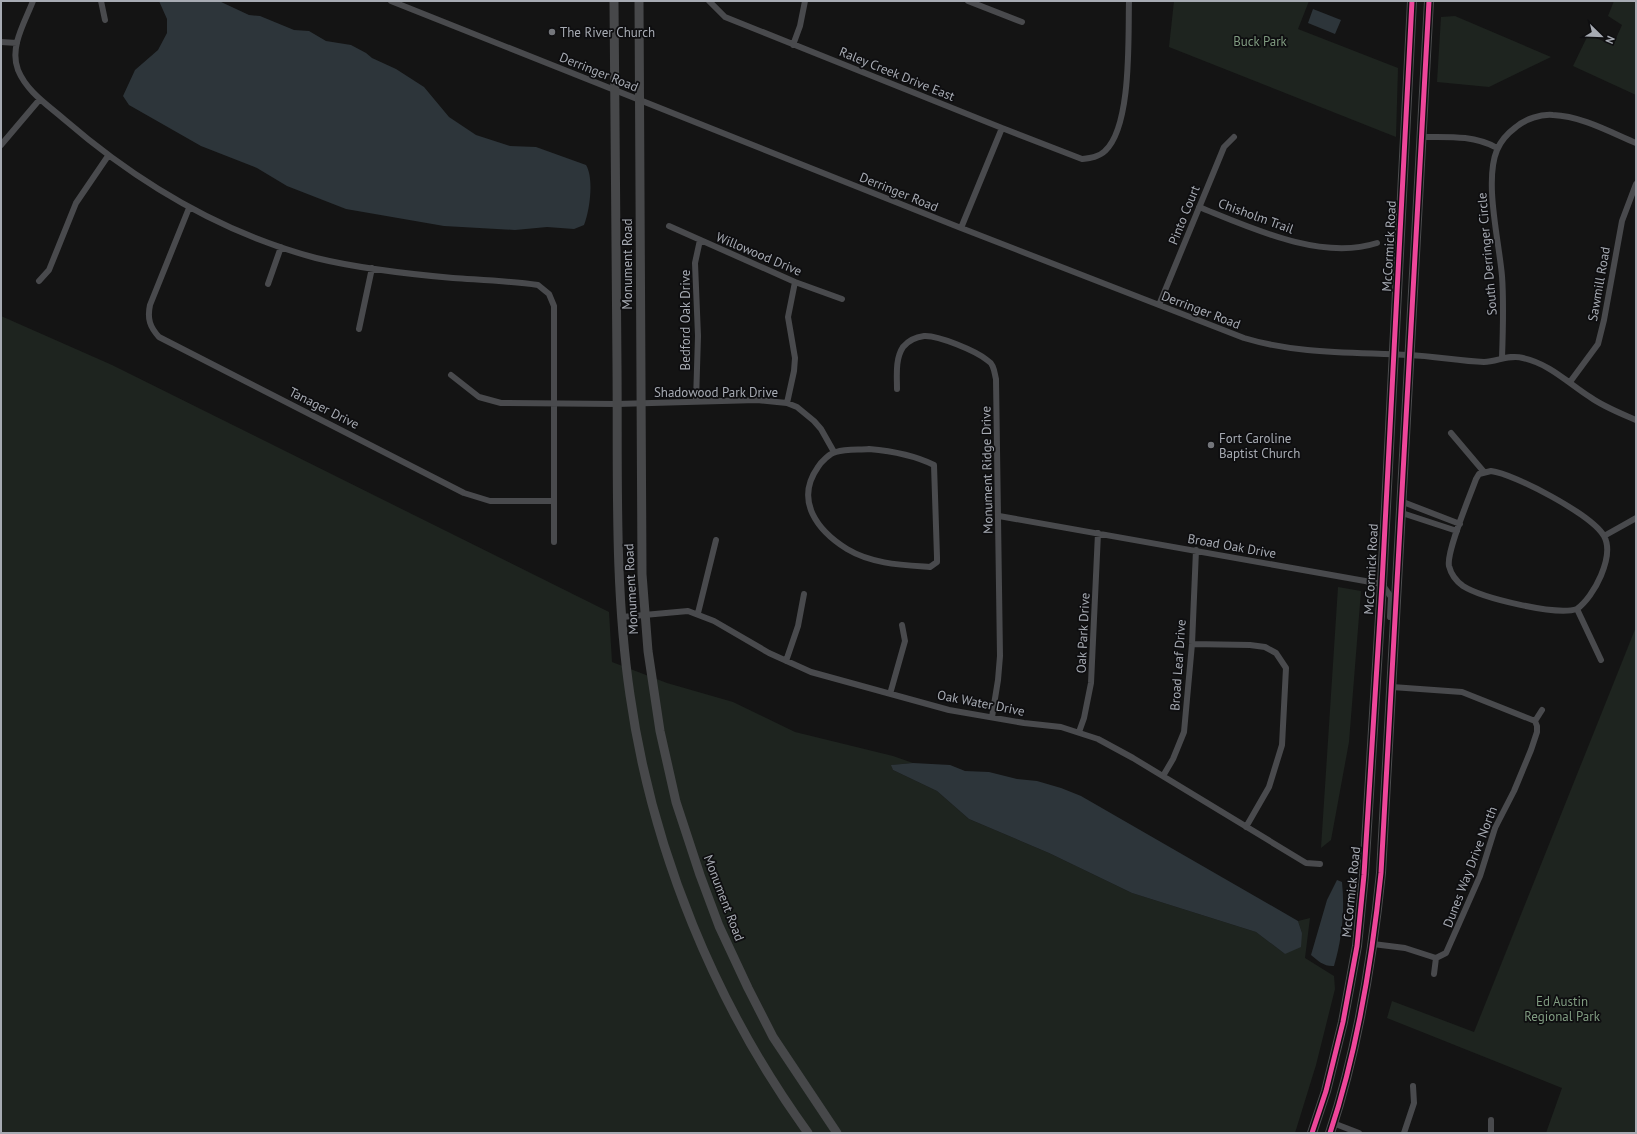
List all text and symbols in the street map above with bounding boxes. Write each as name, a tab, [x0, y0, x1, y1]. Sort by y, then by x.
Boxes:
north arrow	[1581, 16, 1621, 56]
place label: The River Church	[560, 24, 655, 41]
marker: The River Church	[547, 27, 557, 37]
park label: Buck Park	[1233, 33, 1288, 50]
text: N	[1602, 34, 1618, 46]
street label: Raley Creek Drive East	[837, 43, 958, 105]
street label: Derringer Road	[557, 48, 641, 96]
street label: Derringer Road	[857, 168, 941, 216]
street label: Pinto Court	[1164, 182, 1204, 247]
street label: South Derringer Circle	[1473, 192, 1501, 316]
street label: Chisholm Trail	[1216, 195, 1296, 238]
street label: McCormick Road	[1378, 200, 1400, 292]
street label: Monument Road	[619, 218, 636, 310]
street label: Willowood Drive	[714, 228, 804, 280]
street label: Sawmill Road	[1584, 245, 1614, 323]
street label: Bedford Oak Drive	[677, 270, 694, 370]
street label: Derringer Road	[1159, 287, 1243, 333]
street label: Tanager Drive	[286, 383, 362, 433]
street label: Shadowood Park Drive	[654, 384, 778, 401]
street label: Monument Ridge Drive	[977, 406, 997, 534]
place label: Fort Caroline Baptist Church	[1219, 430, 1300, 462]
marker: Fort Caroline Baptist Church	[1206, 440, 1216, 450]
street label: McCormick Road	[1360, 523, 1382, 615]
street label: Broad Oak Drive	[1186, 530, 1278, 562]
street label: Monument Road	[620, 543, 642, 635]
street label: Oak Park Drive	[1072, 592, 1094, 674]
street label: Broad Leaf Drive	[1166, 619, 1190, 711]
street label: Oak Water Drive	[936, 686, 1026, 720]
street label: Dunes Way Drive North	[1439, 804, 1501, 930]
street label: McCormick Road	[1338, 846, 1364, 938]
street label: Monument Road	[700, 852, 748, 944]
park label: Ed Austin Regional Park	[1524, 993, 1601, 1025]

